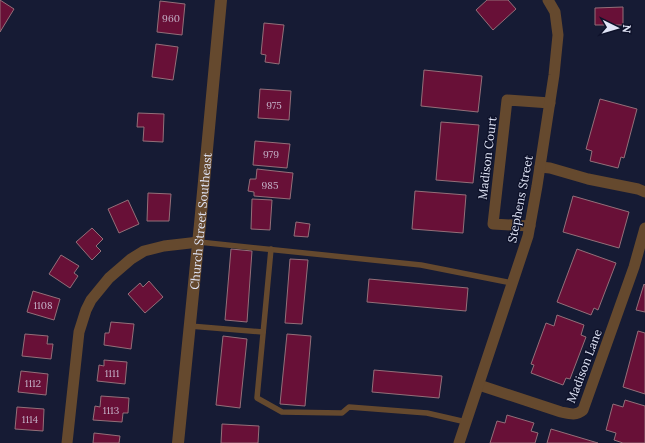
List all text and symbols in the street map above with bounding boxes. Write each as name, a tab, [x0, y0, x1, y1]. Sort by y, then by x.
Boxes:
north arrow	[597, 8, 637, 48]
house number: 960	[162, 12, 180, 25]
text: N	[620, 24, 634, 34]
house number: 975	[266, 99, 282, 112]
street label: Madison Court	[474, 115, 500, 200]
house number: 979	[263, 148, 279, 161]
street label: Church Street Southeast	[186, 152, 214, 290]
street label: Stephens Street	[504, 154, 536, 244]
house number: 985	[262, 179, 278, 192]
house number: 1108	[33, 299, 53, 312]
street label: Madison Lane	[563, 326, 605, 405]
house number: 1111	[105, 367, 120, 380]
house number: 1112	[25, 377, 41, 390]
house number: 1113	[103, 404, 120, 417]
house number: 1114	[22, 413, 39, 426]

